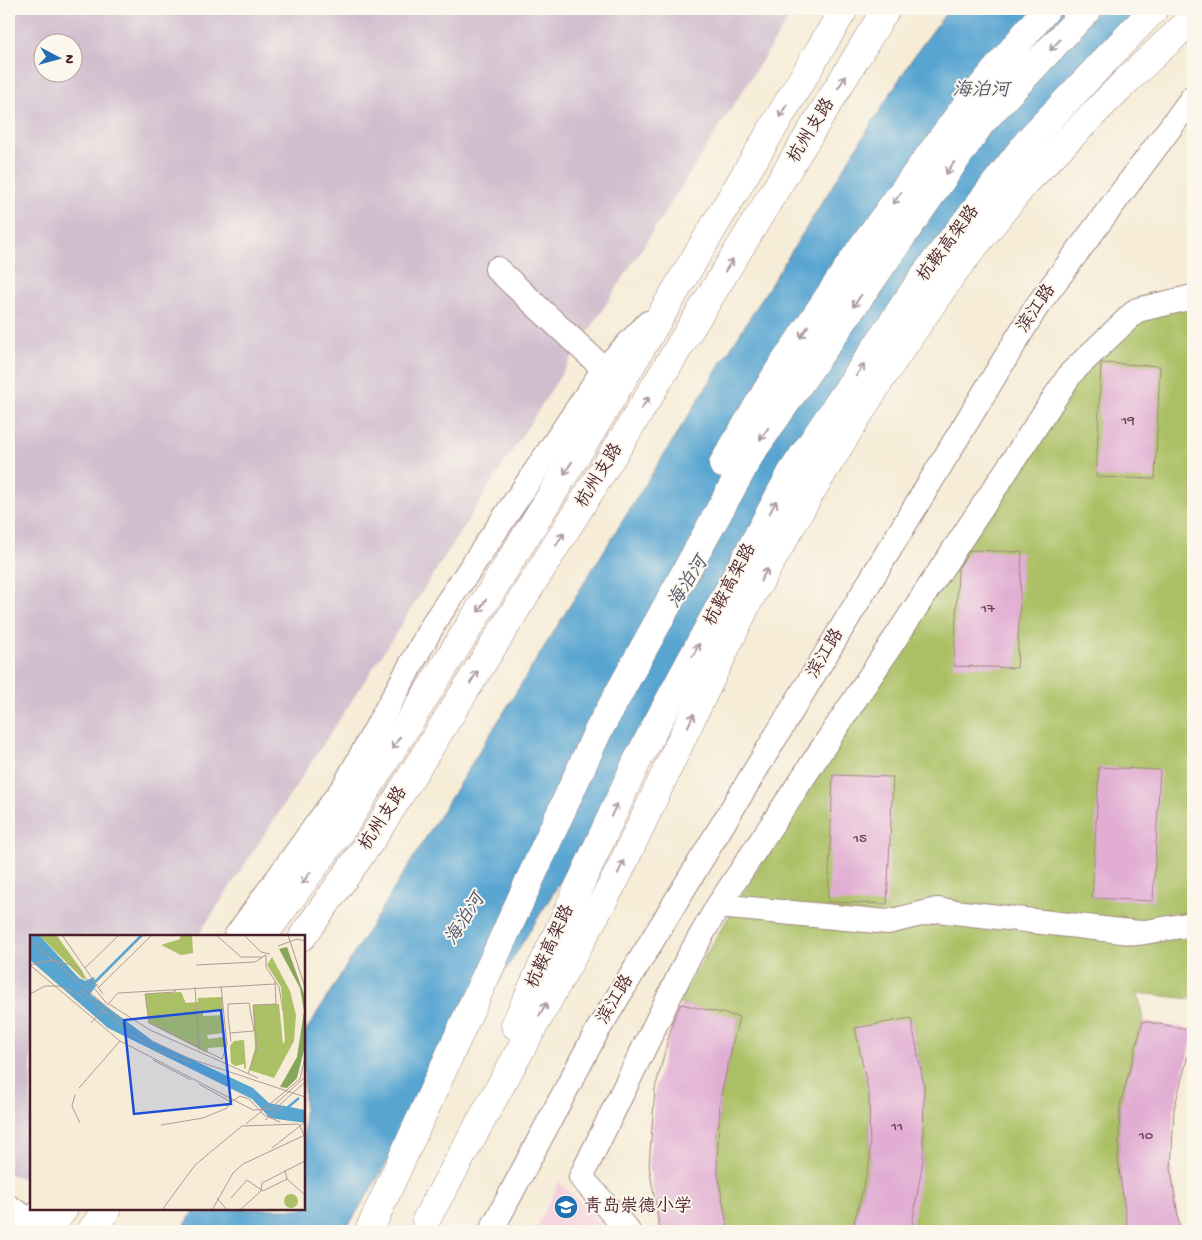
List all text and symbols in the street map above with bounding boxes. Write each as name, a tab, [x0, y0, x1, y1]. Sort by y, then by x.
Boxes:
north arrow	[32, 32, 82, 82]
one-way arrow	[1049, 38, 1061, 51]
text: N	[60, 54, 77, 65]
one-way arrow	[837, 75, 847, 89]
water label: 海泊河	[952, 79, 1012, 103]
street label: 杭州支路	[783, 94, 840, 167]
one-way arrow	[778, 103, 788, 117]
one-way arrow	[945, 161, 955, 175]
one-way arrow	[892, 191, 902, 205]
street label: 杭鞍高架路	[913, 201, 984, 286]
one-way arrow	[725, 258, 735, 272]
street label: 滨江路	[1012, 280, 1061, 337]
one-way arrow	[852, 294, 862, 308]
one-way arrow	[799, 325, 810, 339]
one-way arrow	[855, 363, 866, 377]
one-way arrow	[640, 397, 650, 411]
house number: 19	[1120, 412, 1135, 430]
one-way arrow	[759, 427, 769, 441]
street label: 杭州支路	[571, 439, 628, 512]
one-way arrow	[563, 460, 573, 474]
one-way arrow	[768, 499, 778, 514]
one-way arrow	[556, 532, 566, 546]
street label: 杭鞍高架路	[700, 540, 761, 630]
water label: 海泊河	[663, 550, 716, 613]
one-way arrow	[759, 567, 769, 582]
one-way arrow	[477, 598, 487, 612]
house number: 17	[980, 600, 996, 618]
street label: 滨江路	[802, 625, 849, 683]
one-way arrow	[692, 643, 701, 658]
one-way arrow	[469, 670, 479, 684]
one-way arrow	[687, 713, 696, 728]
one-way arrow	[390, 736, 400, 750]
street label: 杭州支路	[355, 783, 412, 855]
one-way arrow	[610, 803, 620, 818]
house number: 15	[852, 830, 867, 848]
one-way arrow	[617, 860, 627, 875]
one-way arrow	[300, 871, 311, 884]
water label: 海泊河	[440, 887, 493, 950]
street label: 杭鞍高架路	[522, 901, 580, 992]
inset map	[30, 935, 305, 1210]
street label: 滨江路	[592, 971, 639, 1029]
one-way arrow	[538, 1002, 548, 1017]
house number: 11	[890, 1118, 903, 1136]
house number: 10	[1138, 1127, 1154, 1145]
school or university icon: 青岛崇德小学	[553, 1194, 579, 1220]
place label: 青岛崇德小学	[584, 1196, 692, 1218]

